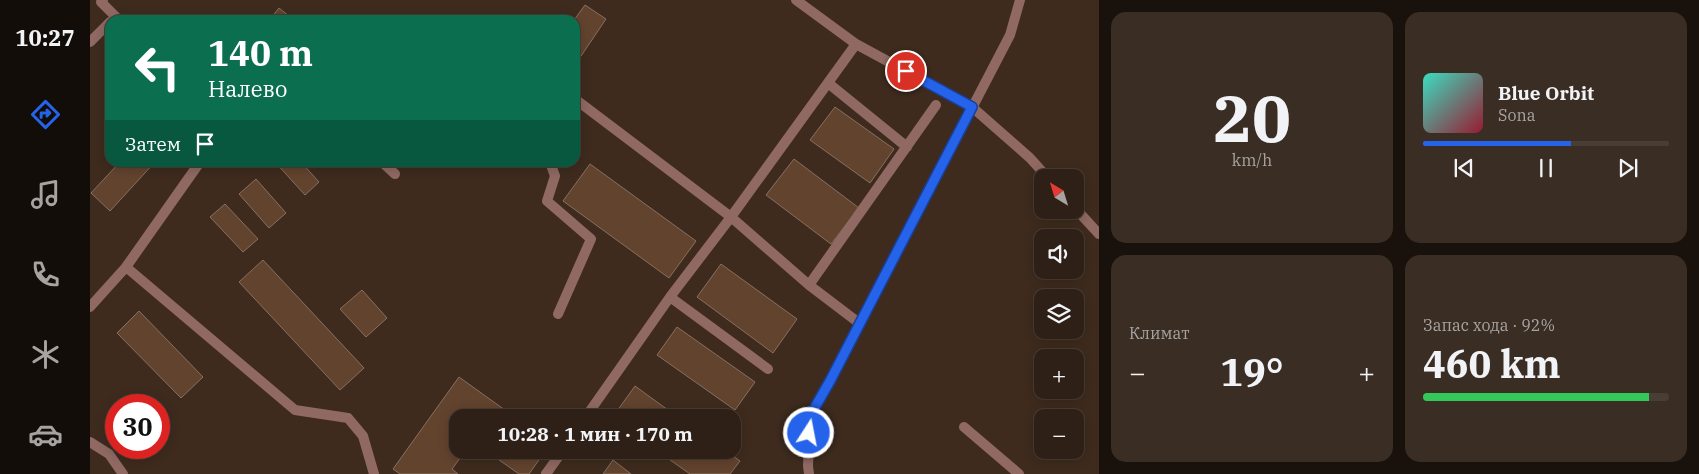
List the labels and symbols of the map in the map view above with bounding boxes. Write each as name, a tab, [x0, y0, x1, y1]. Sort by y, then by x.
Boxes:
pin	[885, 50, 927, 92]
north arrow	[1034, 169, 1084, 219]
speed limit sign: 30	[105, 394, 170, 459]
position arrow	[782, 406, 834, 458]

